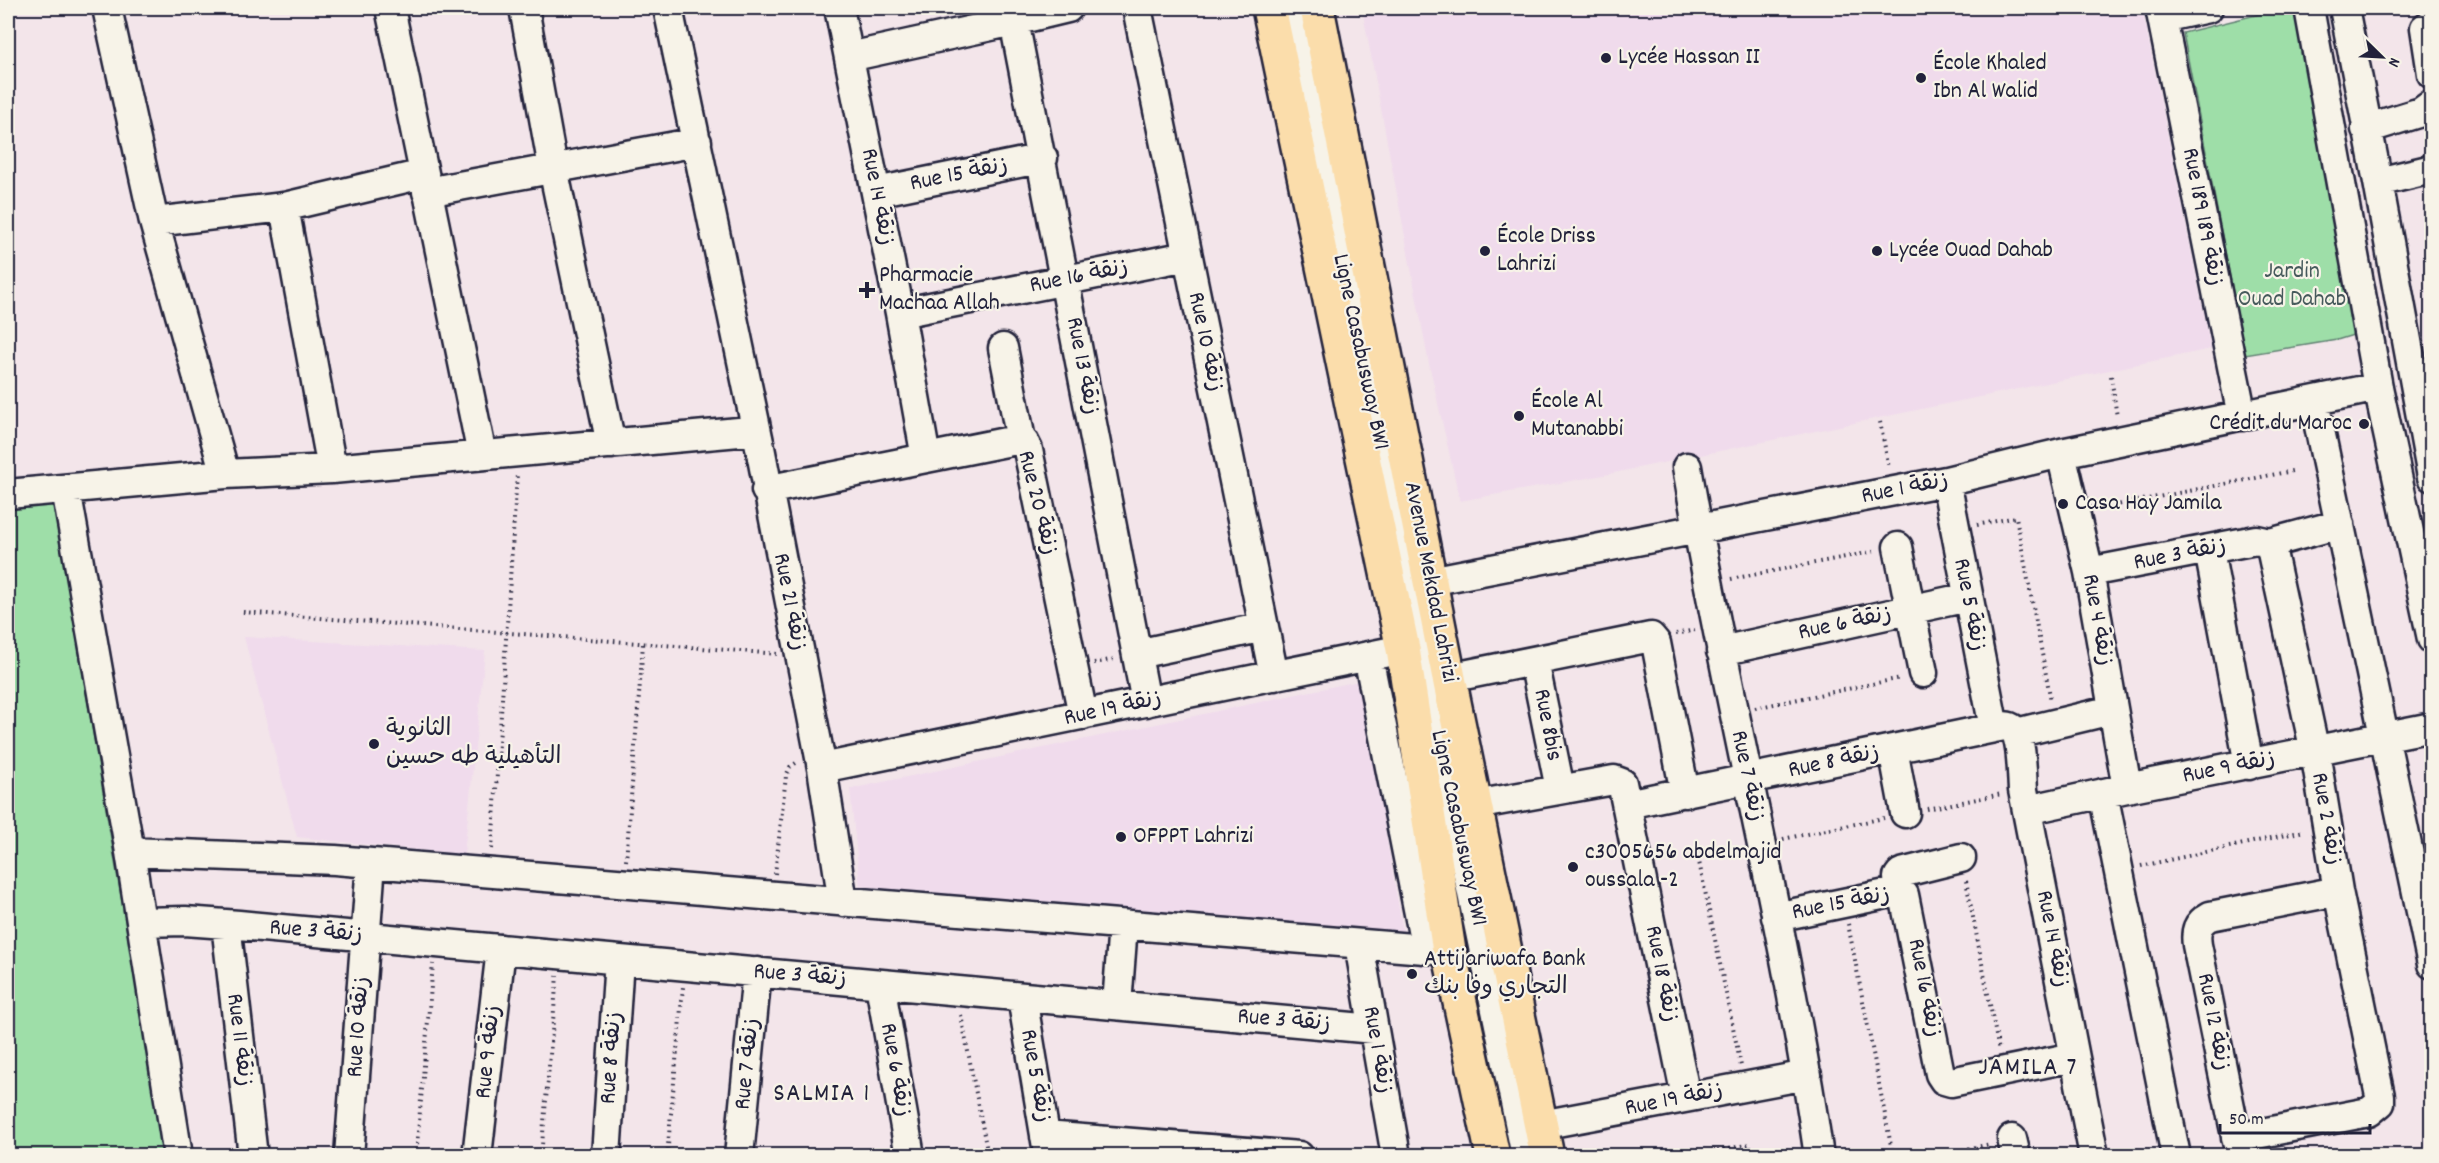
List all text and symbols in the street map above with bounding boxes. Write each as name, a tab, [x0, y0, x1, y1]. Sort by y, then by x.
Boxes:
north arrow	[2352, 27, 2412, 87]
place label: Lycée Hassan II	[1618, 41, 1761, 75]
place label: École Khaled Ibn Al Walid	[1933, 47, 2047, 109]
marker: Lycée Hassan II	[1599, 51, 1613, 65]
text: N	[2381, 54, 2406, 70]
marker: École Khaled Ibn Al Walid	[1914, 71, 1928, 85]
street label: Rue 189 زنقة 189	[2172, 145, 2232, 289]
street label: Rue 14 زنقة	[851, 146, 903, 248]
street label: Rue 15 زنقة	[907, 149, 1011, 201]
place label: École Driss Lahrizi	[1497, 220, 1596, 282]
place label: Lycée Ouad Dahab	[1889, 234, 2053, 268]
marker: École Driss Lahrizi	[1478, 244, 1492, 258]
marker: Lycée Ouad Dahab	[1870, 244, 1884, 258]
street label: Rue 16 زنقة	[1027, 251, 1131, 303]
street label: Ligne Casabusway BW1	[1323, 251, 1397, 453]
park label: Jardin Ouad Dahab	[2238, 255, 2346, 317]
place label: Pharmacie Machaa Allah	[879, 259, 1000, 321]
marker: Pharmacie Machaa Allah	[860, 283, 874, 297]
street label: Rue 10 زنقة	[1178, 289, 1232, 395]
street label: Rue 13 زنقة	[1056, 314, 1108, 418]
place label: École Al Mutanabbi	[1531, 385, 1623, 447]
place label: Crédit du Maroc	[2209, 407, 2352, 441]
marker: École Al Mutanabbi	[1512, 409, 1526, 423]
marker: Crédit du Maroc	[2357, 417, 2371, 431]
street label: Rue 20 زنقة	[1008, 447, 1066, 559]
street label: Rue 1 زنقة	[1858, 464, 1952, 514]
street label: Avenue Mekdad Lahrizi	[1394, 479, 1466, 685]
place label: Casa Hay Jamila	[2075, 487, 2222, 521]
marker: Casa Hay Jamila	[2056, 497, 2070, 511]
street label: Rue 3 زنقة	[2131, 529, 2229, 581]
street label: Rue 21 زنقة	[763, 550, 815, 654]
street label: Rue 5 زنقة	[1943, 556, 1995, 654]
street label: Rue 4 زنقة	[2072, 571, 2122, 669]
street label: Rue 6 زنقة	[1795, 598, 1895, 650]
street label: Rue 19 زنقة	[1061, 682, 1165, 736]
street label: Rue 8bis	[1523, 686, 1571, 764]
place label: الثانوية التأهيلية طه حسين	[386, 713, 561, 775]
street label: Ligne Casabusway BW1	[1421, 727, 1495, 929]
street label: Rue 7 زنقة	[1721, 727, 1773, 825]
street label: Rue 8 زنقة	[1785, 736, 1883, 788]
marker: الثانوية التأهيلية طه حسين	[367, 737, 381, 751]
street label: Rue 9 زنقة	[2180, 742, 2278, 794]
street label: Rue 2 زنقة	[2301, 770, 2351, 868]
place label: OFPPT Lahrizi	[1133, 820, 1253, 854]
marker: OFPPT Lahrizi	[1114, 830, 1128, 844]
place label: c3005656 abdelmajid oussala -2	[1585, 836, 1782, 898]
marker: c3005656 abdelmajid oussala -2	[1566, 860, 1580, 874]
street label: Rue 15 زنقة	[1789, 878, 1893, 930]
street label: Rue 14 زنقة	[2026, 888, 2078, 990]
street label: Rue 3 زنقة	[268, 911, 364, 953]
street label: Rue 18 زنقة	[1635, 923, 1687, 1025]
street label: Rue 16 زنقة	[1898, 936, 1950, 1040]
place label: Attijariwafa Bank التجاري وفا بنك	[1424, 943, 1586, 1005]
street label: Rue 3 زنقة	[752, 955, 848, 997]
marker: Attijariwafa Bank التجاري وفا بنك	[1405, 967, 1419, 981]
street label: Rue 12 زنقة	[2187, 970, 2239, 1074]
street label: Rue 10 زنقة	[339, 975, 379, 1079]
street label: Rue 11 زنقة	[216, 992, 262, 1088]
street label: Rue 3 زنقة	[1236, 1000, 1332, 1042]
street label: Rue 9 زنقة	[467, 1004, 511, 1100]
street label: Rue 1 زنقة	[1353, 1004, 1401, 1096]
street label: Rue 8 زنقة	[592, 1011, 632, 1105]
street label: Rue 7 زنقة	[726, 1016, 770, 1112]
street label: Rue 6 زنقة	[870, 1020, 920, 1120]
street label: Rue 5 زنقة	[1010, 1027, 1060, 1125]
district label: JAMILA 7	[1978, 1050, 2078, 1087]
street label: Rue 19 زنقة	[1622, 1074, 1726, 1126]
district label: SALMIA 1	[773, 1076, 871, 1113]
scale bar	[2220, 1097, 2370, 1135]
text: 50 m	[2229, 1108, 2264, 1133]

